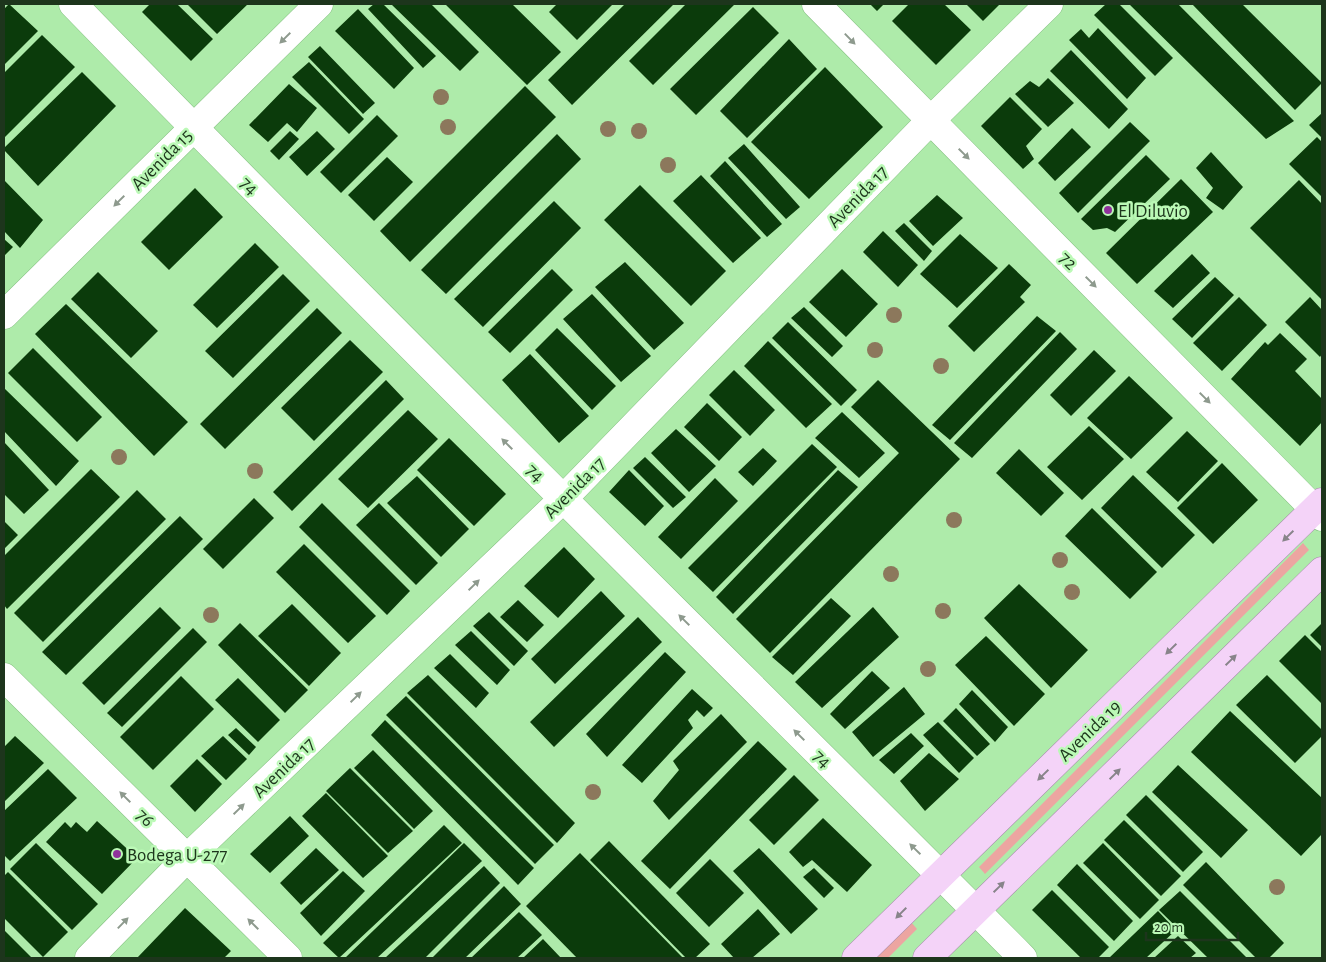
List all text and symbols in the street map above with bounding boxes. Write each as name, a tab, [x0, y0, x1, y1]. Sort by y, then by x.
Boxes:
one-way arrow	[279, 32, 291, 44]
one-way arrow	[844, 32, 856, 44]
street label: Avenida 15	[128, 126, 196, 194]
one-way arrow	[958, 148, 970, 160]
street label: Avenida 17	[824, 162, 892, 232]
street label: 74	[236, 173, 262, 199]
one-way arrow	[113, 195, 125, 207]
place label: El Diluvio	[1118, 202, 1188, 221]
marker: El Diluvio	[1102, 204, 1114, 216]
street label: 72	[1055, 248, 1081, 274]
one-way arrow	[1084, 276, 1096, 288]
one-way arrow	[1199, 392, 1211, 404]
one-way arrow	[501, 438, 513, 450]
street label: Avenida 17	[541, 454, 609, 522]
street label: 74	[522, 460, 548, 486]
one-way arrow	[1282, 530, 1294, 542]
one-way arrow	[467, 579, 479, 591]
one-way arrow	[678, 615, 690, 627]
one-way arrow	[1166, 643, 1178, 655]
one-way arrow	[1225, 654, 1237, 666]
one-way arrow	[350, 691, 362, 703]
street label: Avenida 19	[1055, 697, 1125, 765]
one-way arrow	[794, 729, 806, 741]
street label: Avenida 17	[249, 734, 319, 802]
street label: 74	[809, 746, 835, 772]
one-way arrow	[1109, 768, 1121, 780]
one-way arrow	[1037, 769, 1049, 781]
one-way arrow	[120, 791, 132, 803]
one-way arrow	[232, 803, 244, 815]
street label: 76	[132, 805, 158, 831]
one-way arrow	[909, 843, 921, 855]
place label: Bodega U-277	[127, 846, 227, 865]
marker: Bodega U-277	[111, 848, 123, 860]
one-way arrow	[993, 881, 1005, 893]
one-way arrow	[896, 907, 908, 919]
scale bar	[1146, 910, 1238, 942]
one-way arrow	[117, 918, 129, 930]
one-way arrow	[247, 918, 259, 930]
text: 20 m	[1154, 920, 1183, 935]

